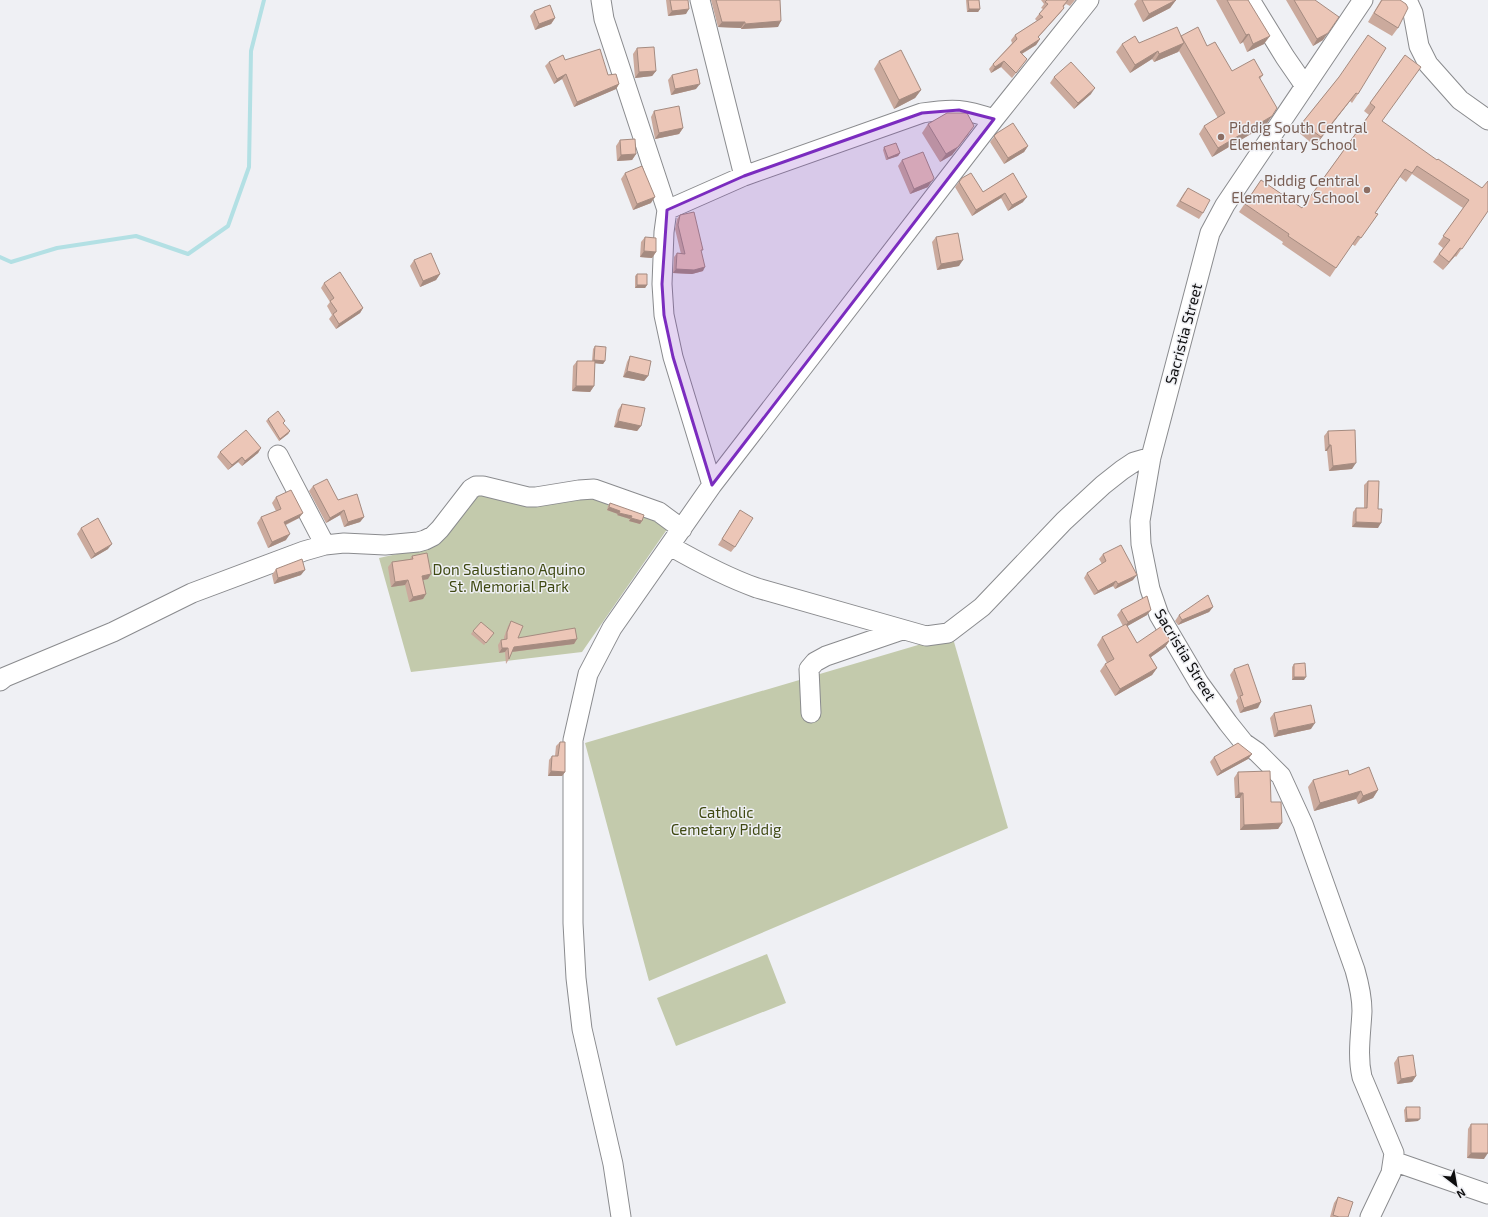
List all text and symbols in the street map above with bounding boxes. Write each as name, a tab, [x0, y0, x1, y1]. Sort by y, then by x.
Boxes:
place label: Piddig South Central Elementary School	[1229, 118, 1368, 153]
marker: Piddig South Central Elementary School	[1216, 132, 1226, 142]
place label: Piddig Central Elementary School	[1231, 171, 1360, 206]
marker: Piddig Central Elementary School	[1362, 185, 1372, 195]
street label: Sacristia Street	[1161, 281, 1205, 386]
park label: Don Salustiano Aquino St. Memorial Park	[432, 560, 586, 595]
street label: Sacristia Street	[1151, 605, 1221, 704]
park label: Catholic Cemetary Piddig	[671, 803, 782, 838]
north arrow	[1436, 1165, 1476, 1205]
text: N	[1455, 1186, 1468, 1202]

